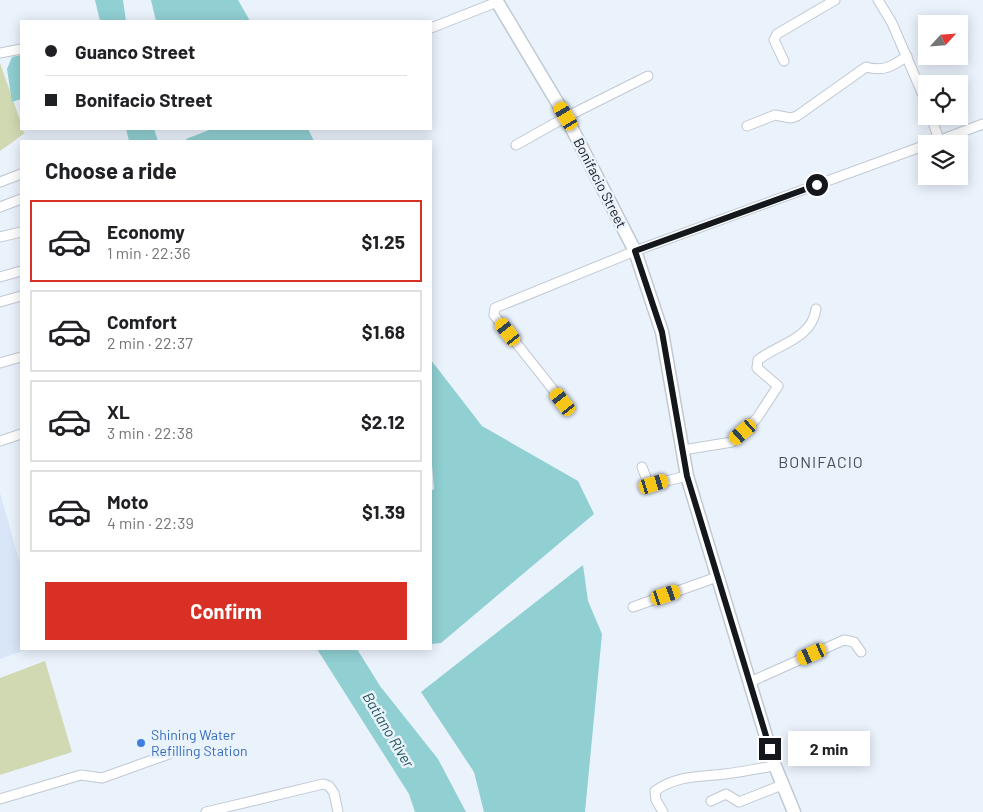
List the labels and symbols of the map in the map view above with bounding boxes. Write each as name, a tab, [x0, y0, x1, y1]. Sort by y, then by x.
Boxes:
north arrow	[918, 15, 968, 65]
car	[551, 99, 580, 133]
street label: Bonifacio Street	[570, 135, 630, 231]
route start	[806, 174, 828, 196]
car	[492, 316, 523, 348]
car	[547, 386, 578, 418]
car	[726, 416, 759, 448]
district label: BONIFACIO	[778, 452, 864, 471]
car	[637, 472, 670, 496]
car	[649, 583, 682, 607]
car	[795, 641, 828, 667]
water label: Batiano River	[359, 689, 419, 771]
place label: Shining Water Refilling Station	[151, 726, 248, 759]
callout: 2 min	[788, 732, 870, 766]
marker: Shining Water Refilling Station	[135, 737, 147, 749]
route end	[759, 738, 781, 760]

